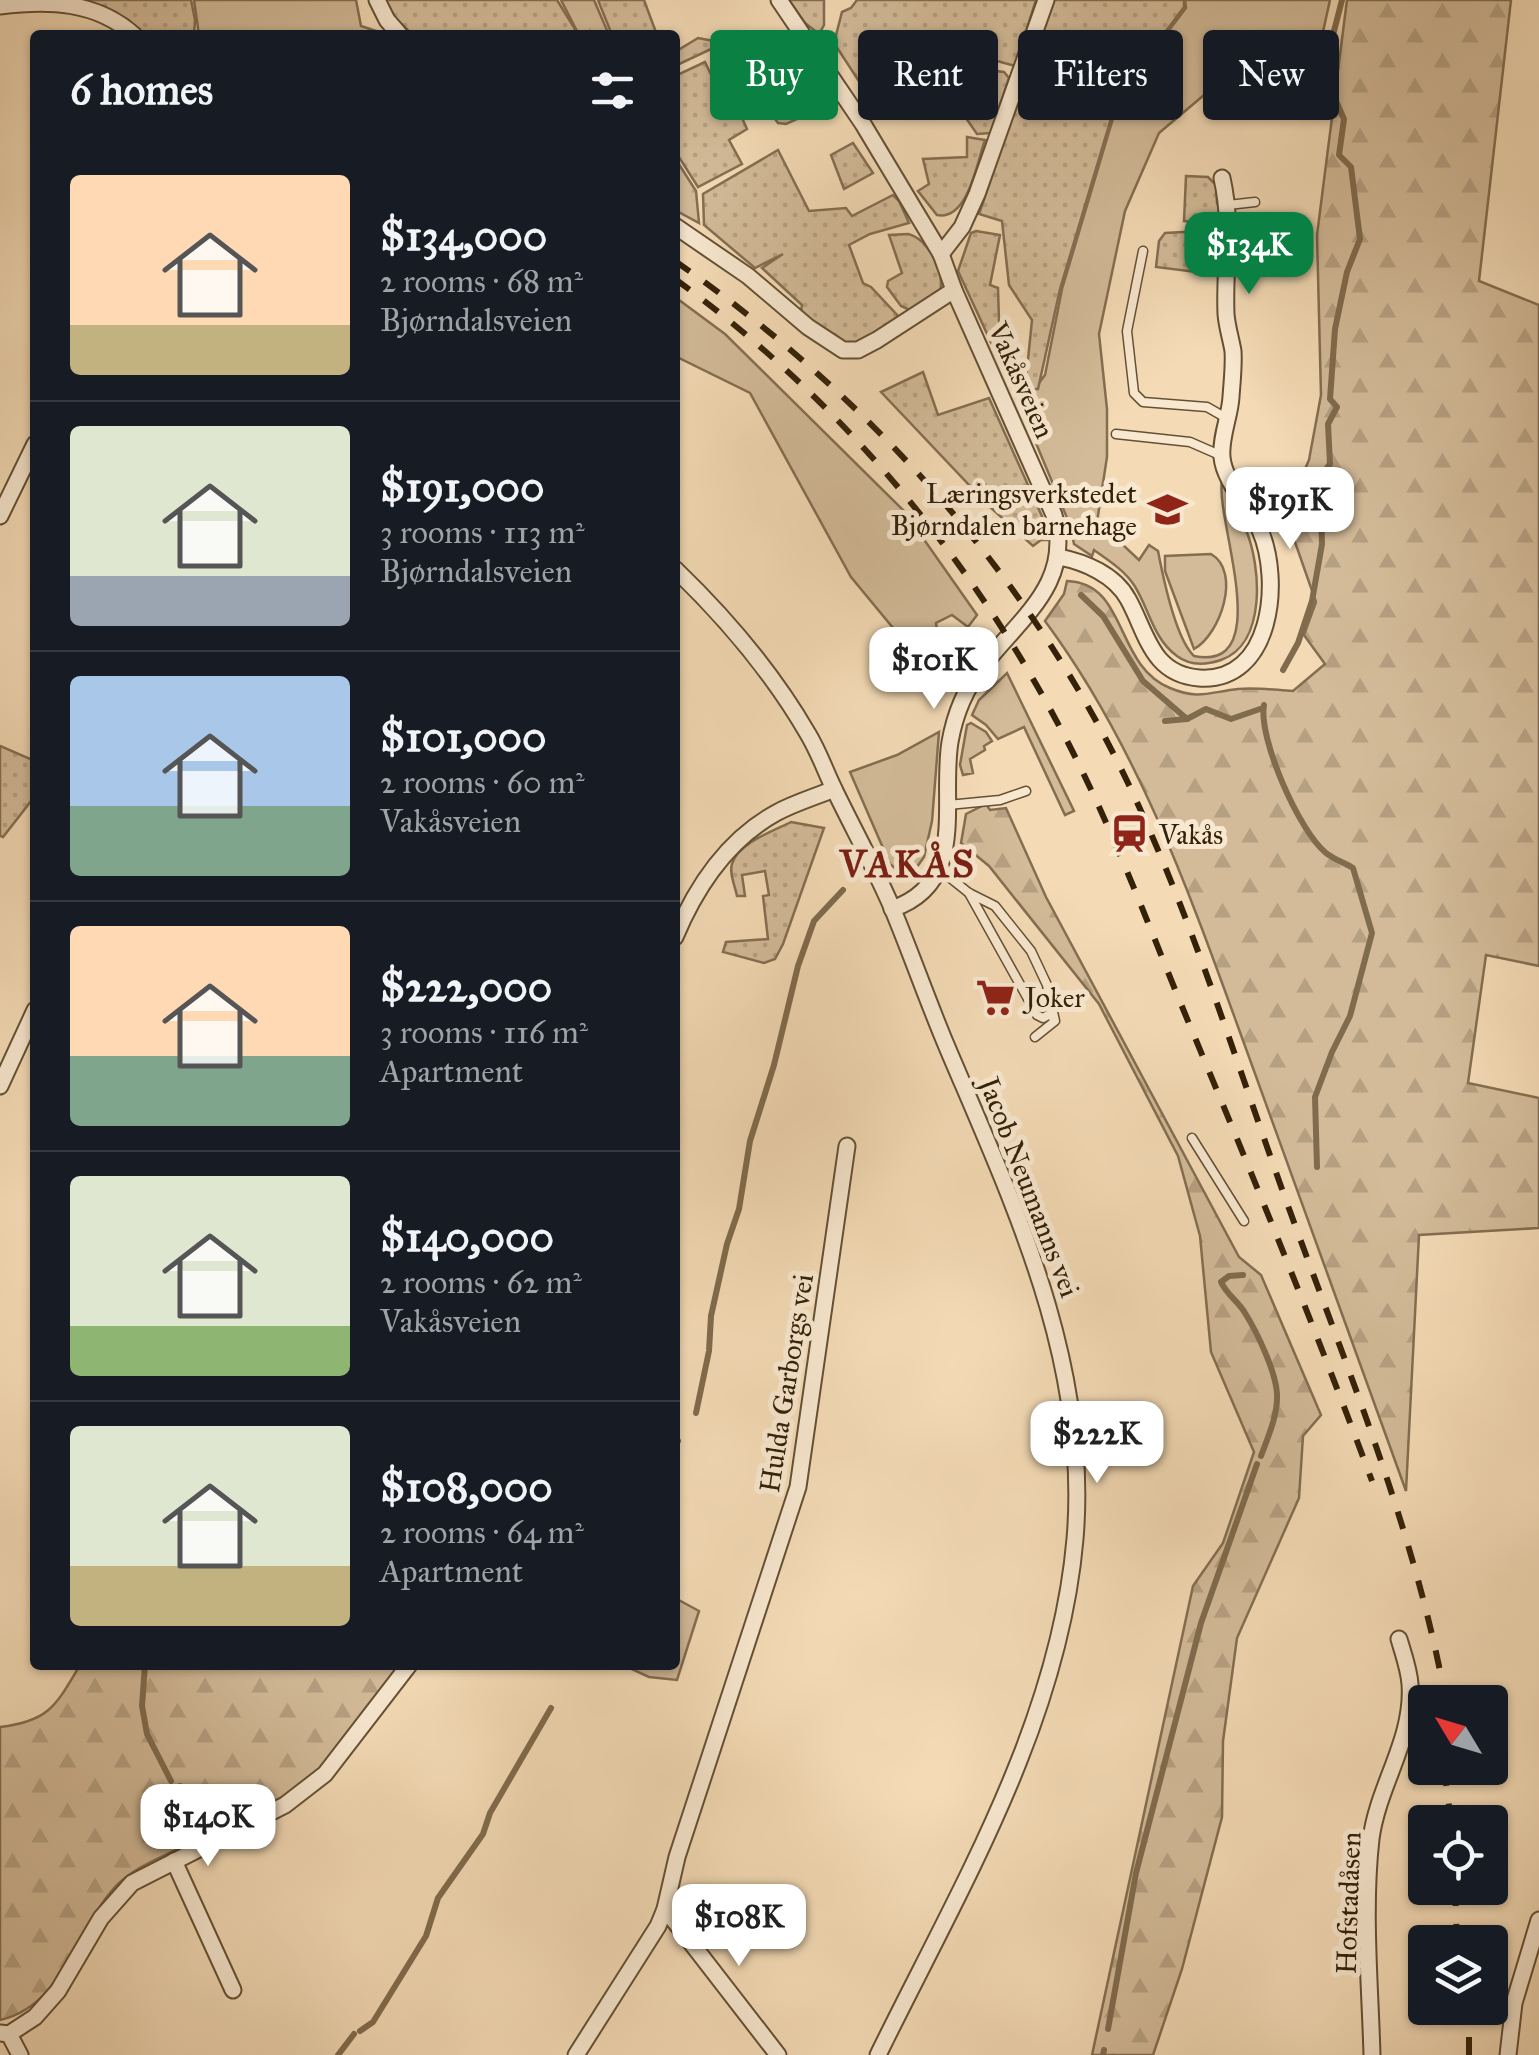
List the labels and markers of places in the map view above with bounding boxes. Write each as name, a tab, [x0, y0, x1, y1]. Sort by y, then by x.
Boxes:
pin: $134K	[1179, 212, 1319, 297]
pin: $191K	[1220, 467, 1360, 552]
place label: Læringsverkstedet Bjørndalen barnehage	[891, 476, 1137, 543]
school or university icon: Læringsverkstedet Bjørndalen barnehage	[1146, 488, 1188, 530]
pin: $101K	[864, 627, 1004, 712]
station icon: Vakås	[1108, 813, 1150, 855]
place label: Vakås	[1158, 817, 1223, 852]
supermarket icon: Joker	[974, 976, 1016, 1018]
place label: Joker	[1022, 980, 1085, 1015]
pin: $222K	[1027, 1401, 1167, 1486]
pin: $140K	[138, 1784, 278, 1869]
pin: $108K	[669, 1884, 809, 1969]

